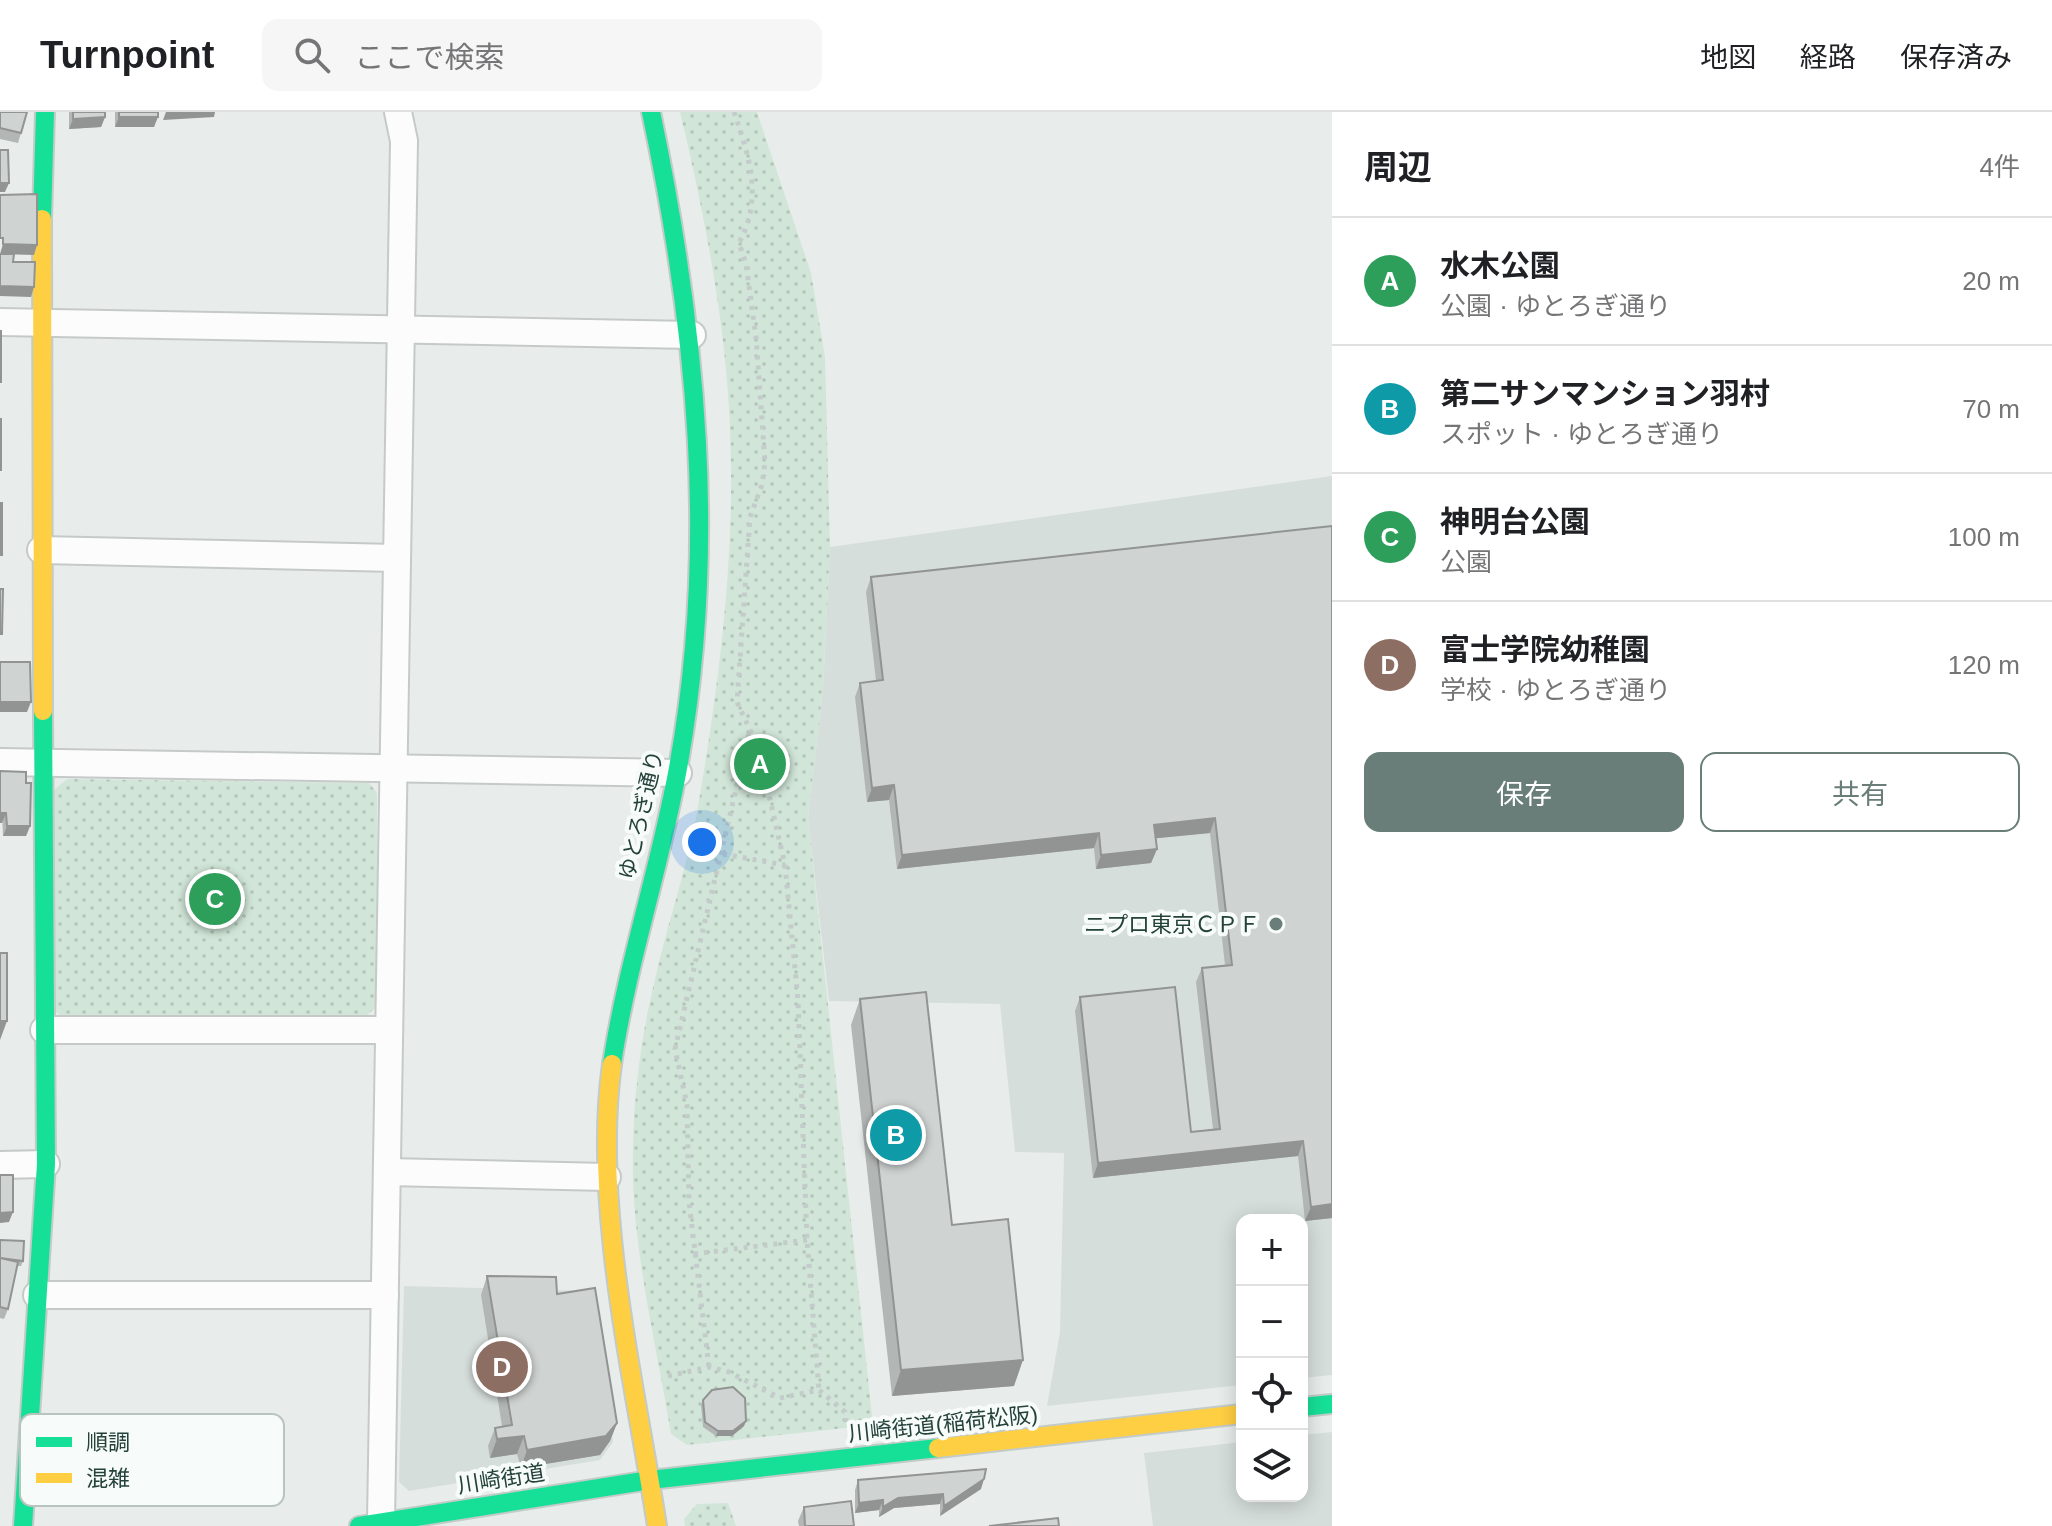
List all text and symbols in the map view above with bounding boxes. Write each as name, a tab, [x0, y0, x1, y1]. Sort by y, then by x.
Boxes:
search box	[262, 19, 822, 91]
icon: search	[290, 33, 334, 77]
text: Turnpoint	[40, 34, 214, 76]
text: ここで検索	[354, 41, 504, 74]
text: 地図	[1700, 42, 1756, 73]
text: 経路	[1800, 42, 1856, 73]
text: 保存済み	[1900, 42, 2012, 73]
text: 周辺	[1364, 148, 1432, 186]
text: 4件	[1980, 152, 2020, 182]
text: 水木公園	[1440, 249, 1560, 282]
text: A	[1381, 266, 1399, 296]
text: 20 m	[1962, 266, 2020, 296]
text: 公園 · ゆとろぎ通り	[1440, 291, 1671, 321]
text: 第二サンマンション羽村	[1440, 377, 1770, 410]
text: B	[1381, 394, 1399, 424]
text: 70 m	[1962, 394, 2020, 424]
text: スポット · ゆとろぎ通り	[1440, 419, 1723, 449]
text: 神明台公園	[1440, 505, 1590, 538]
text: C	[1381, 522, 1399, 552]
text: 100 m	[1948, 522, 2020, 552]
text: 公園	[1440, 547, 1492, 577]
text: 富士学院幼稚園	[1440, 633, 1650, 666]
text: D	[1381, 650, 1399, 680]
text: 120 m	[1948, 650, 2020, 680]
text: 学校 · ゆとろぎ通り	[1440, 675, 1671, 705]
pin: A	[734, 734, 786, 794]
street label: ゆとろぎ通り	[614, 748, 668, 882]
button: 保存	[1364, 752, 1684, 832]
button: 共有	[1700, 752, 2020, 832]
your location	[682, 822, 722, 862]
pin: C	[189, 869, 241, 929]
place label: ニプロ東京ＣＰＦ	[1084, 912, 1260, 937]
marker: ニプロ東京ＣＰＦ	[1267, 915, 1285, 933]
pin: B	[870, 1105, 922, 1165]
map controls	[1236, 1214, 1308, 1502]
button: +	[1236, 1214, 1308, 1286]
button: −	[1236, 1286, 1308, 1358]
pin: D	[476, 1337, 528, 1397]
button: locate	[1236, 1358, 1308, 1430]
street label: 川崎街道(稲荷松阪)	[847, 1402, 1039, 1446]
legend	[20, 1414, 284, 1506]
text: 順調	[86, 1430, 130, 1455]
button: layers	[1236, 1430, 1308, 1502]
street label: 川崎街道	[456, 1460, 546, 1498]
text: 混雑	[86, 1466, 130, 1491]

